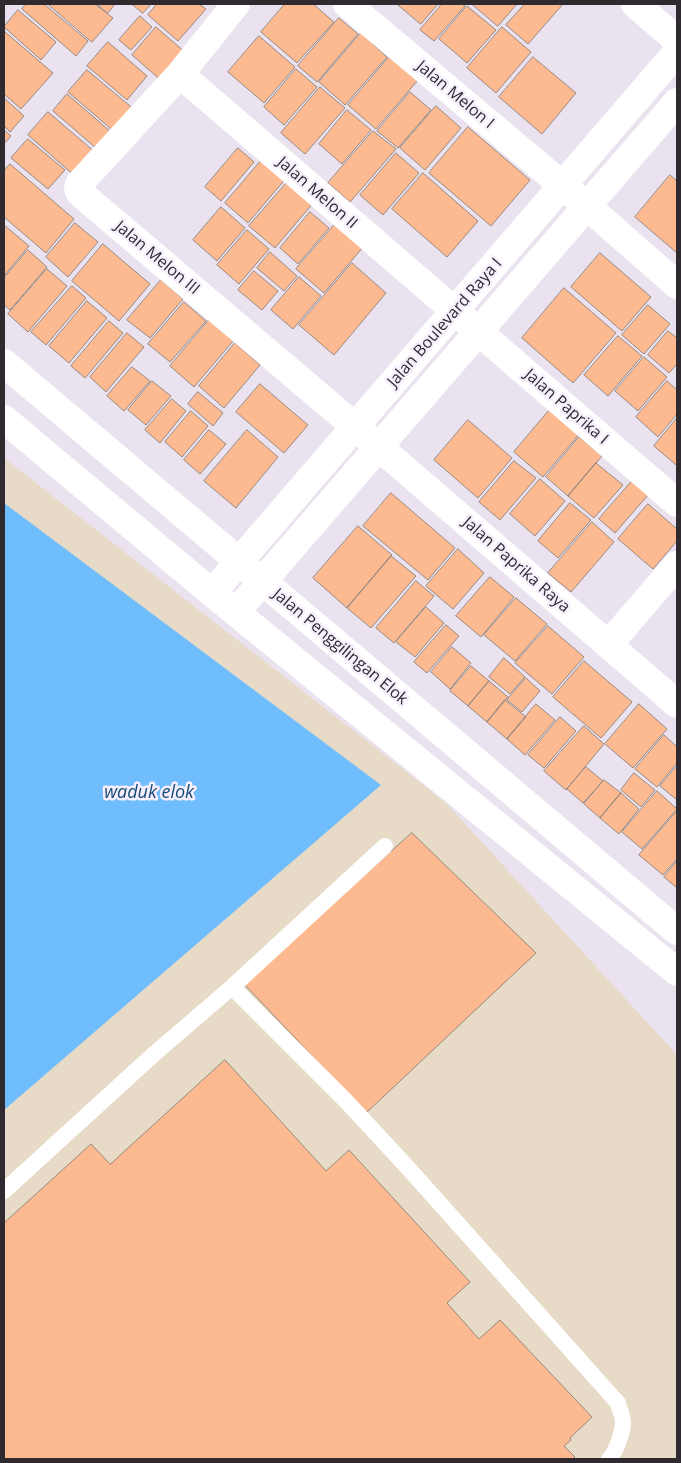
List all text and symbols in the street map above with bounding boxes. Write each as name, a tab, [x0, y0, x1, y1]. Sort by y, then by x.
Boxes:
street label: Jalan Melon I	[412, 57, 498, 133]
street label: Jalan Melon II	[273, 153, 361, 233]
street label: Jalan Melon III	[111, 217, 203, 299]
street label: Jalan Boulevard Raya I	[384, 255, 506, 391]
street label: Jalan Paprika I	[520, 365, 612, 449]
street label: Jalan Paprika Raya	[458, 513, 574, 617]
street label: Jalan Penggilingan Elok	[269, 585, 411, 709]
water label: waduk elok	[104, 782, 194, 804]

